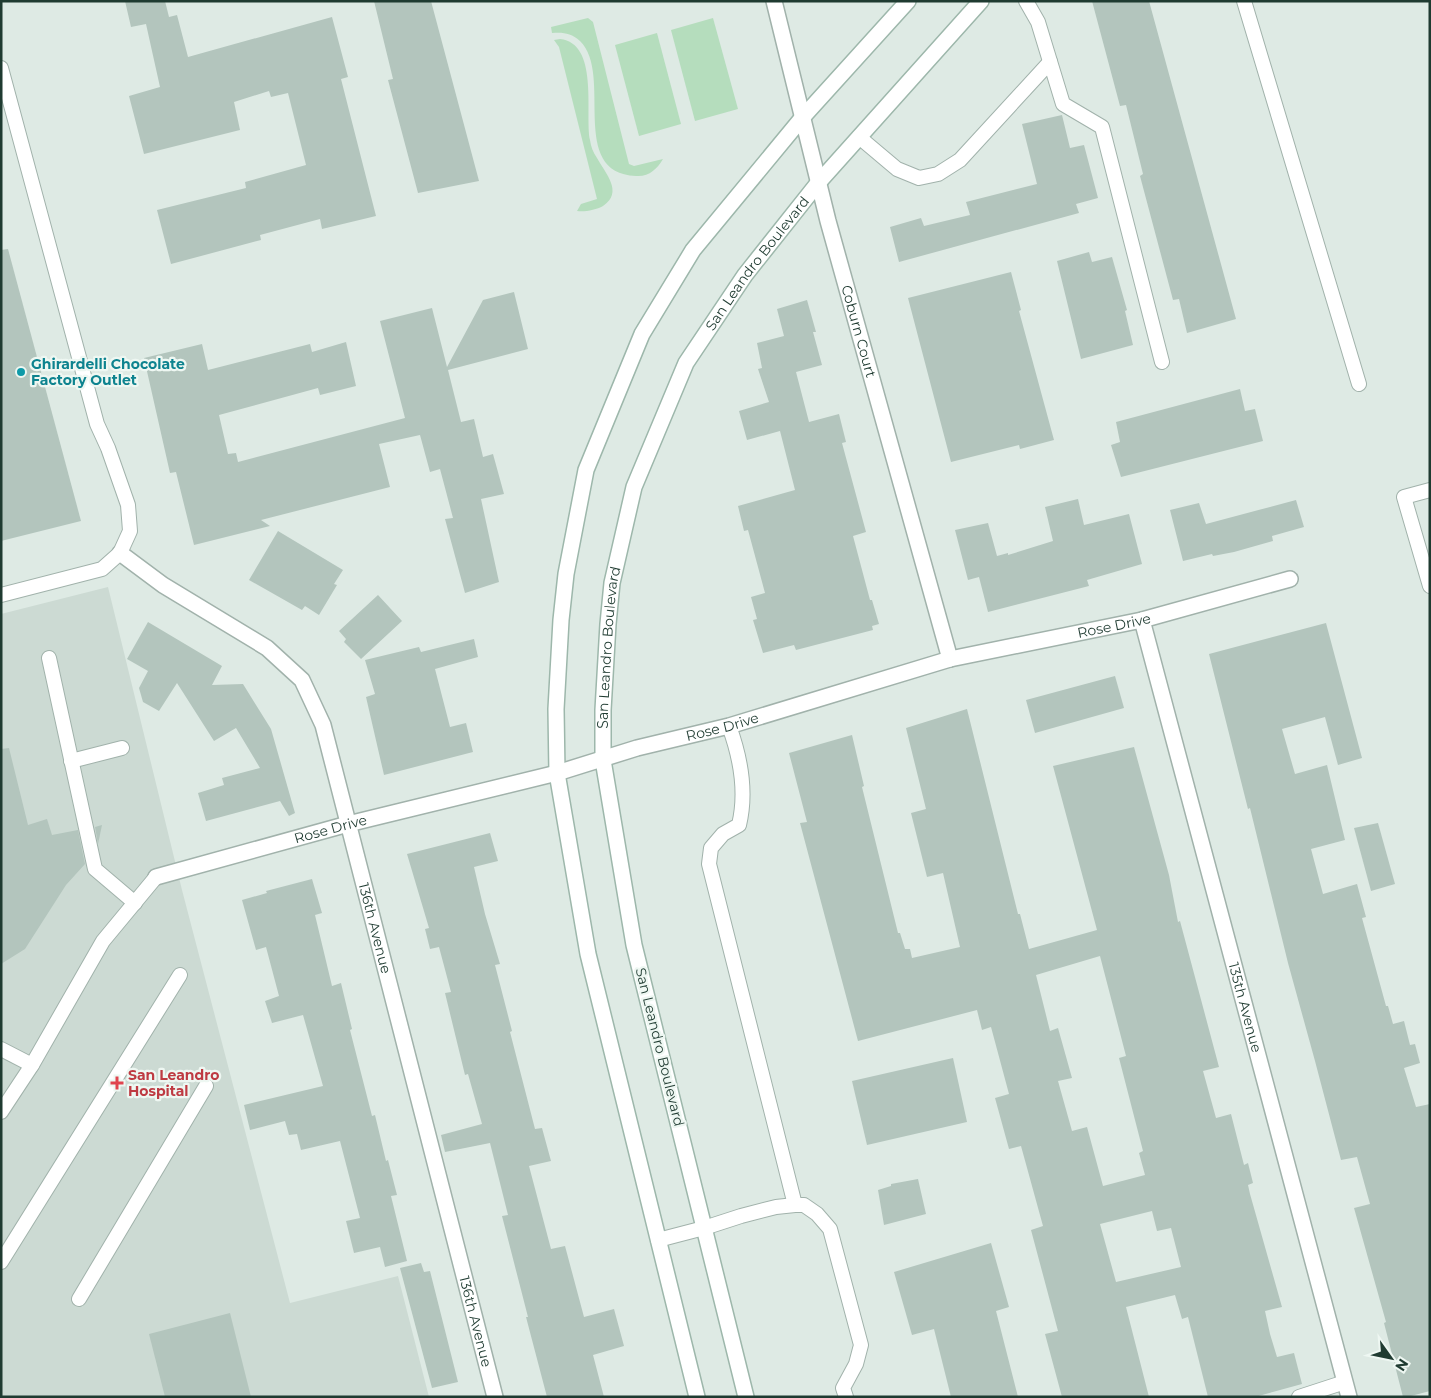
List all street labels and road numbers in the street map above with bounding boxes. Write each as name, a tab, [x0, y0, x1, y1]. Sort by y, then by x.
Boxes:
street label: San Leandro Boulevard	[701, 193, 813, 334]
street label: Coburn Court	[837, 283, 880, 380]
street label: San Leandro Boulevard	[594, 565, 625, 729]
street label: Rose Drive	[1076, 609, 1153, 642]
street label: Rose Drive	[684, 709, 761, 745]
street label: Rose Drive	[292, 811, 369, 847]
street label: 136th Avenue	[355, 881, 395, 976]
street label: 135th Avenue	[1225, 960, 1266, 1054]
street label: San Leandro Boulevard	[632, 966, 688, 1128]
street label: 136th Avenue	[455, 1274, 496, 1369]

